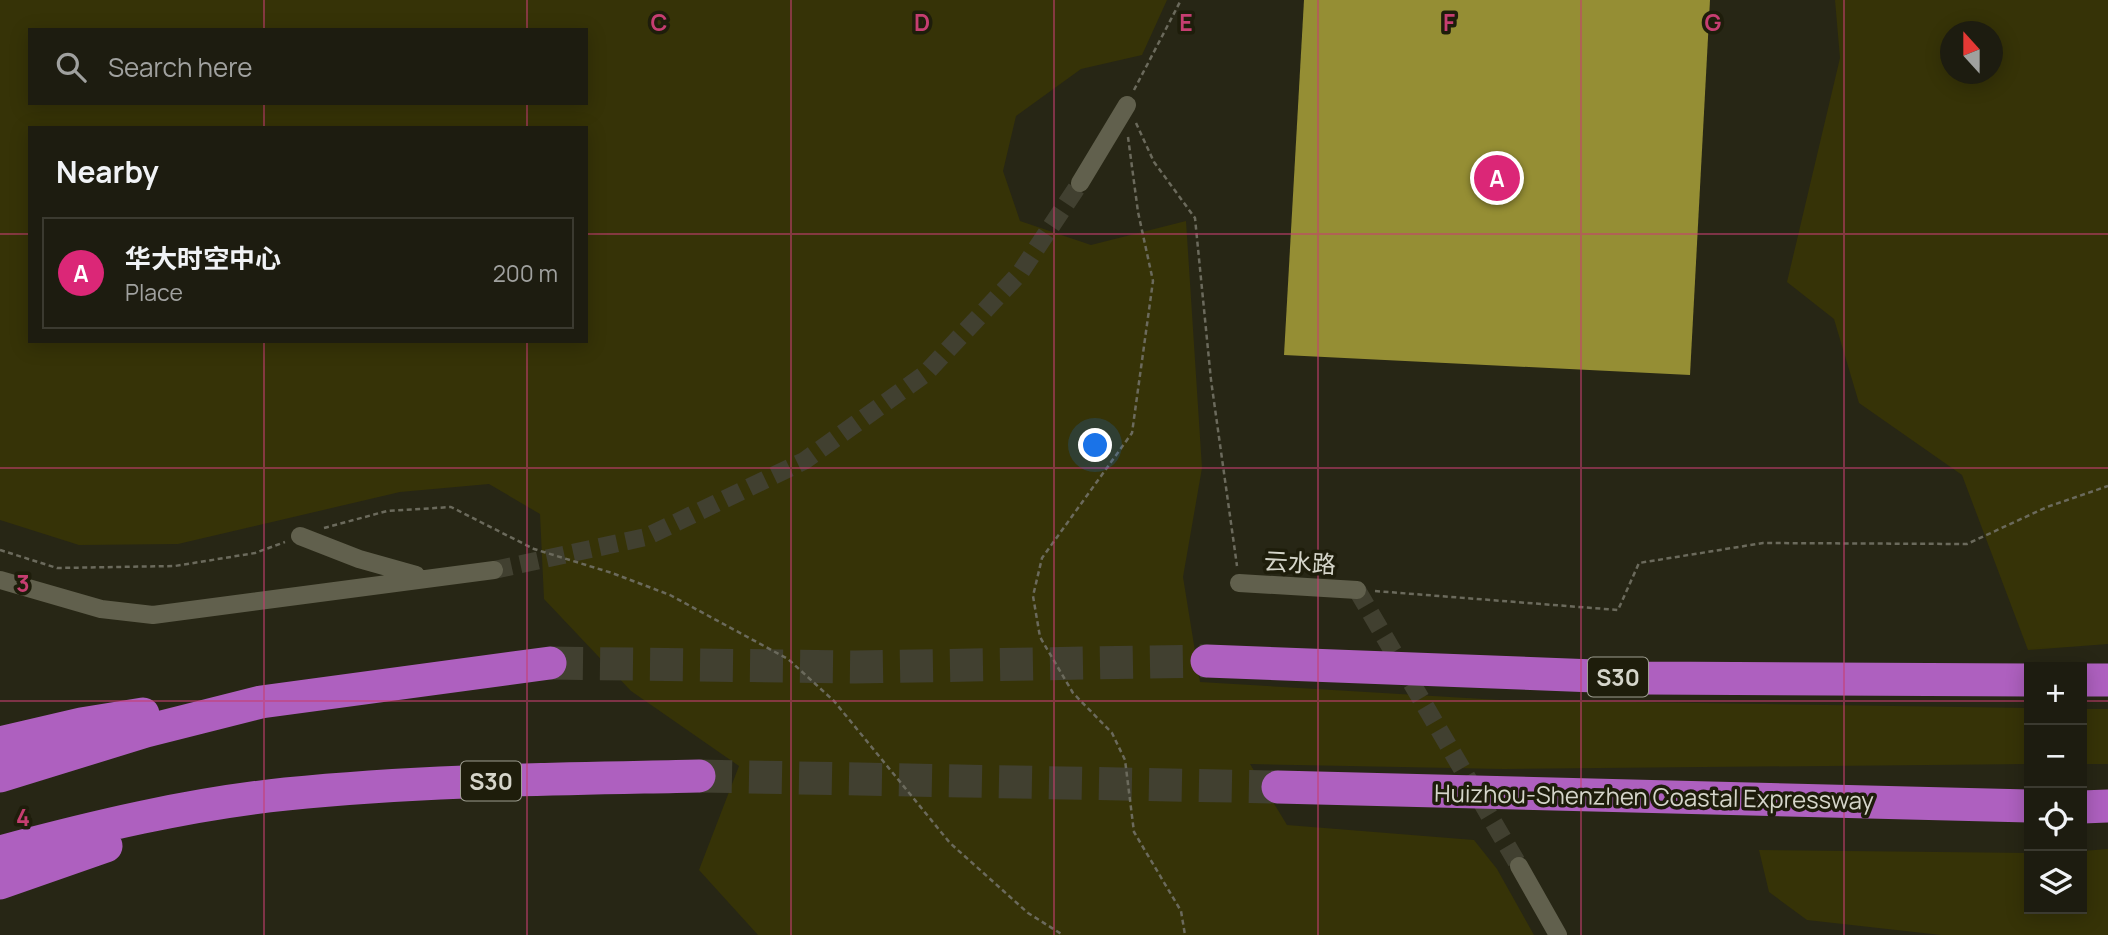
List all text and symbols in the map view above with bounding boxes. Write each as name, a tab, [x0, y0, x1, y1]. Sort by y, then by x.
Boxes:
text: C	[651, 6, 668, 38]
text: D	[914, 6, 930, 38]
text: E	[1179, 6, 1193, 38]
text: F	[1443, 6, 1455, 38]
text: G	[1705, 6, 1722, 38]
north arrow	[1940, 21, 2003, 84]
search box	[28, 28, 588, 105]
icon: search	[52, 48, 90, 86]
text: Search here	[108, 49, 253, 85]
text: Nearby	[56, 151, 159, 192]
pin: A	[1474, 152, 1520, 204]
text: 华大时空中心	[125, 240, 281, 276]
text: A	[73, 257, 89, 289]
text: 200 m	[493, 257, 558, 289]
text: Place	[125, 276, 183, 308]
your location	[1078, 428, 1112, 462]
street label: 云水路	[1263, 544, 1337, 580]
text: 3	[16, 567, 30, 599]
road number: S30	[1588, 657, 1648, 696]
map controls	[2024, 662, 2087, 914]
button: +	[2024, 662, 2087, 725]
button: −	[2024, 725, 2087, 788]
road number: S30	[461, 762, 521, 800]
street label: Huizhou-Shenzhen Coastal Expressway	[1434, 776, 1874, 816]
button: locate	[2024, 788, 2087, 851]
text: 4	[16, 801, 30, 833]
button: layers	[2024, 851, 2087, 914]

